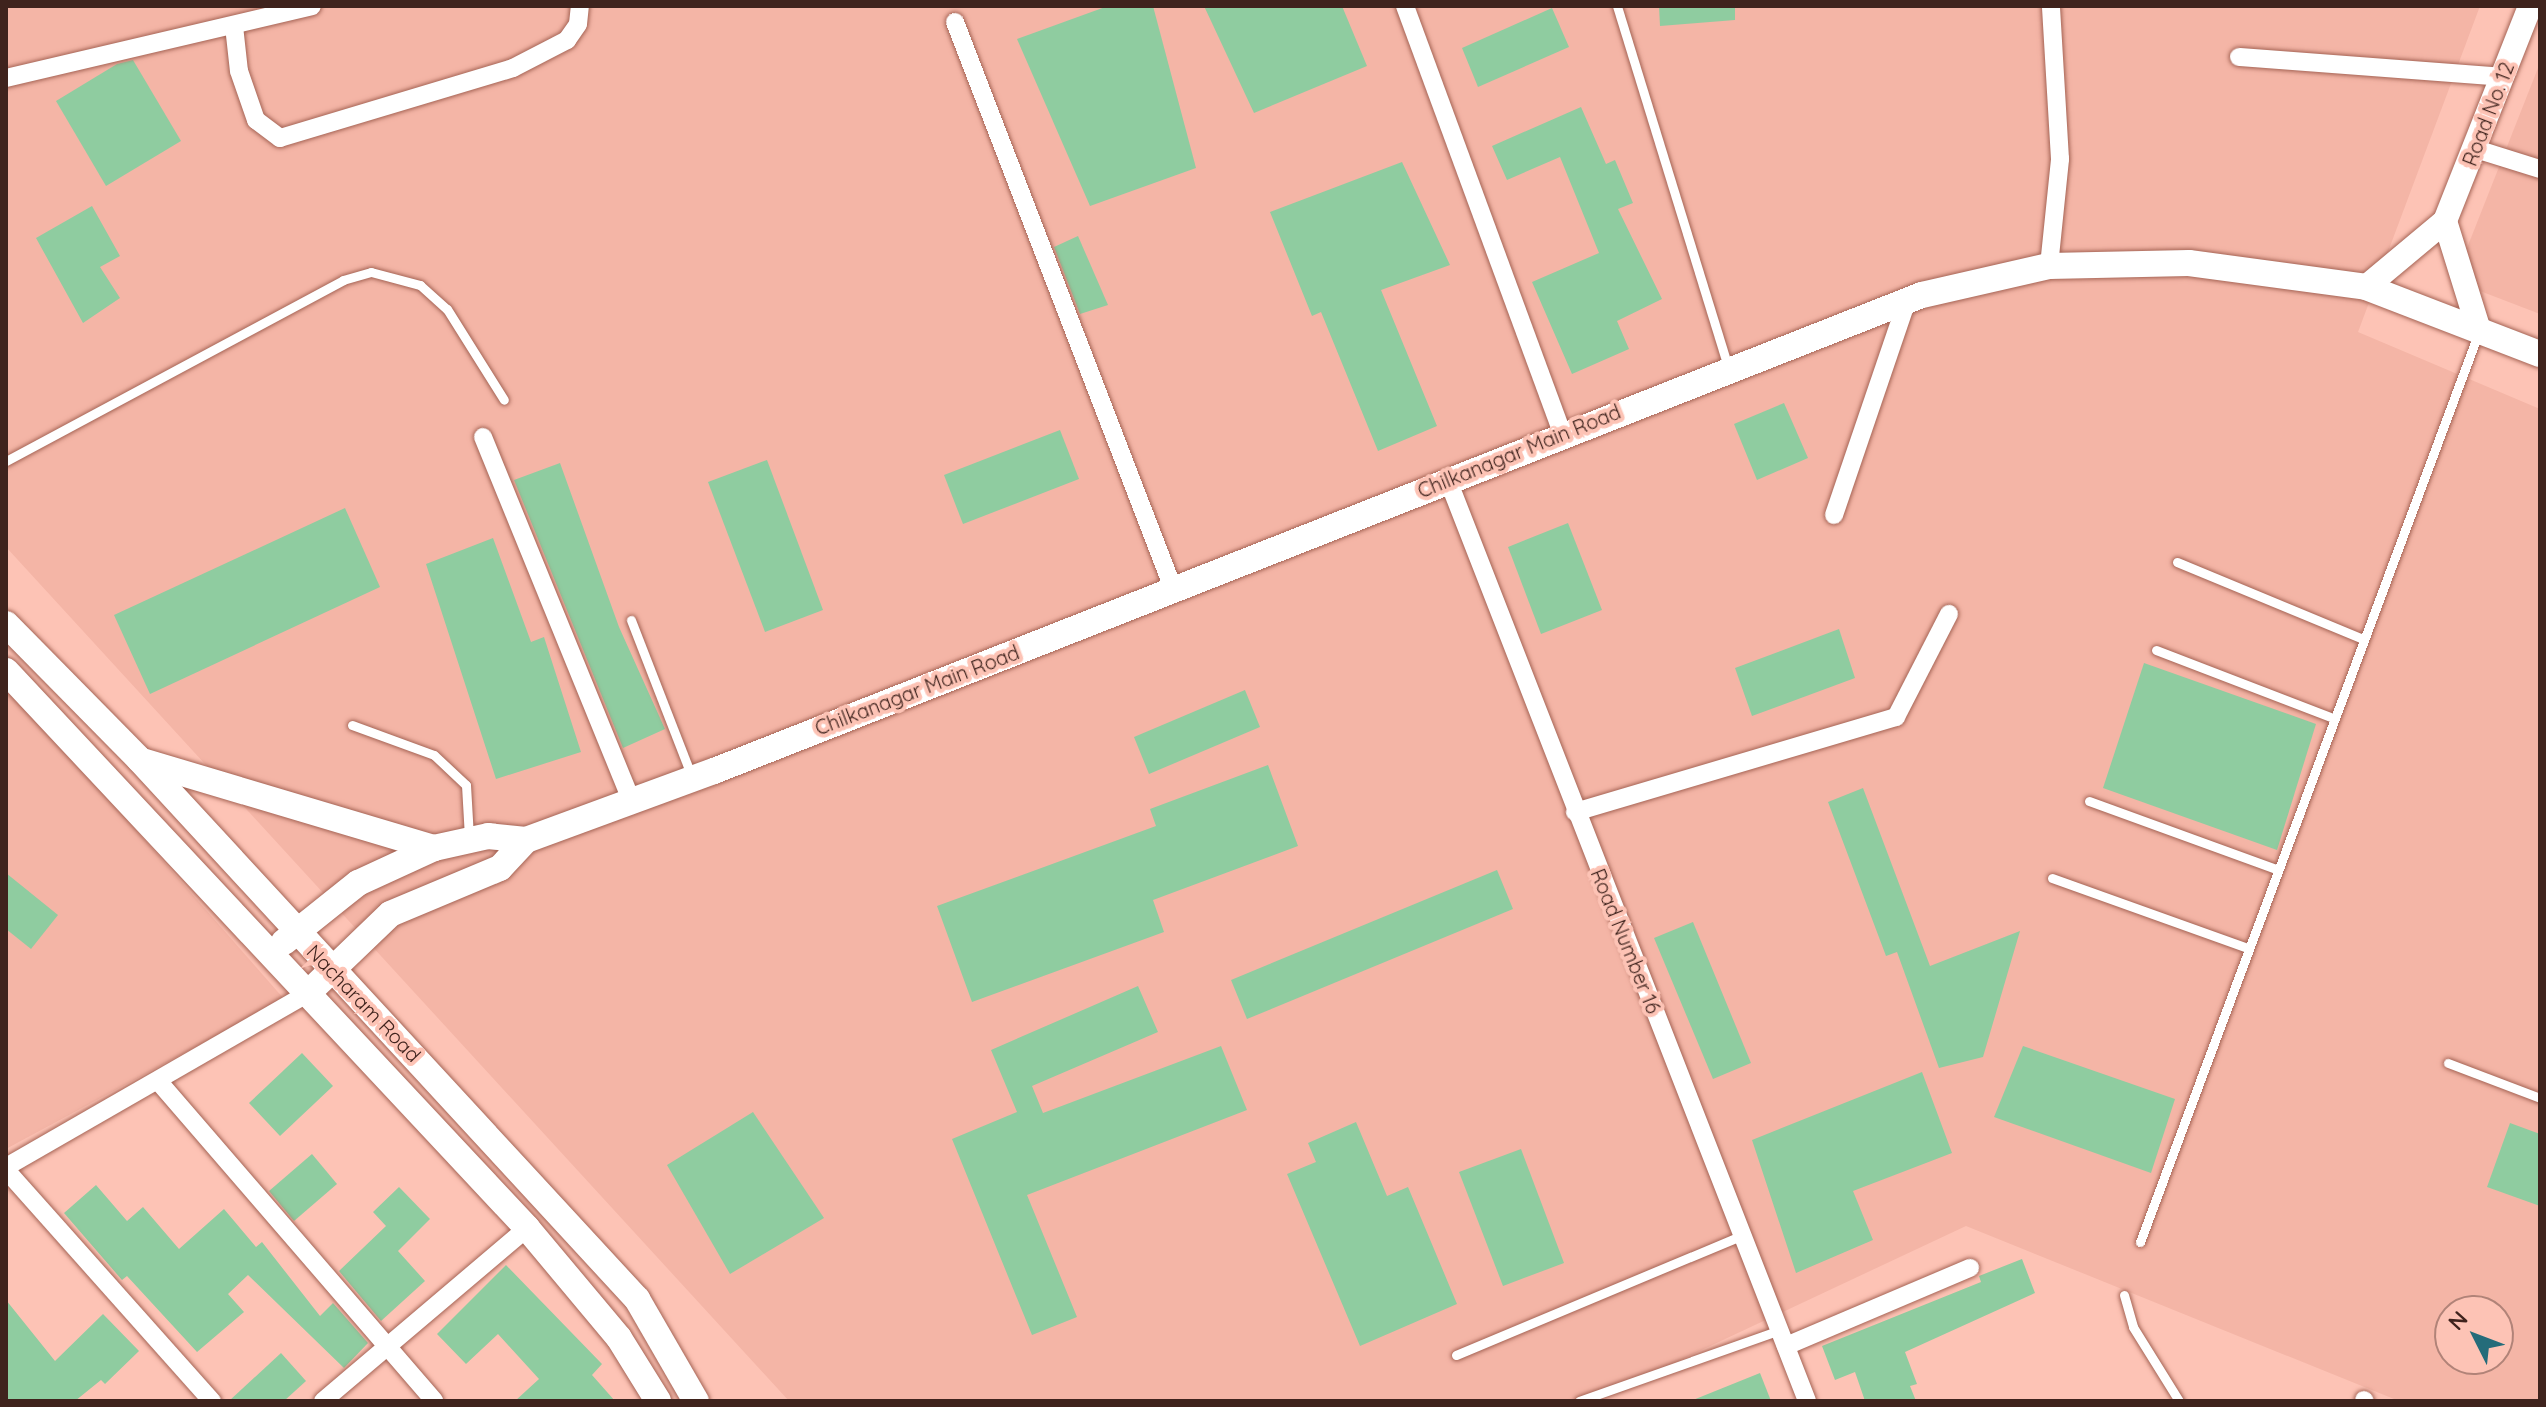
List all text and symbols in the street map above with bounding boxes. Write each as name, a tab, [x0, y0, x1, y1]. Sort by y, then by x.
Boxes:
street label: Road No. 12	[2457, 59, 2519, 169]
street label: Chilkanagar Main Road	[1414, 399, 1624, 503]
street label: Chilkanagar Main Road	[811, 640, 1023, 740]
street label: Road Number 16	[1586, 865, 1666, 1017]
street label: Nacharam Road	[302, 939, 426, 1067]
north arrow	[2434, 1295, 2514, 1375]
text: N	[2442, 1305, 2473, 1336]

